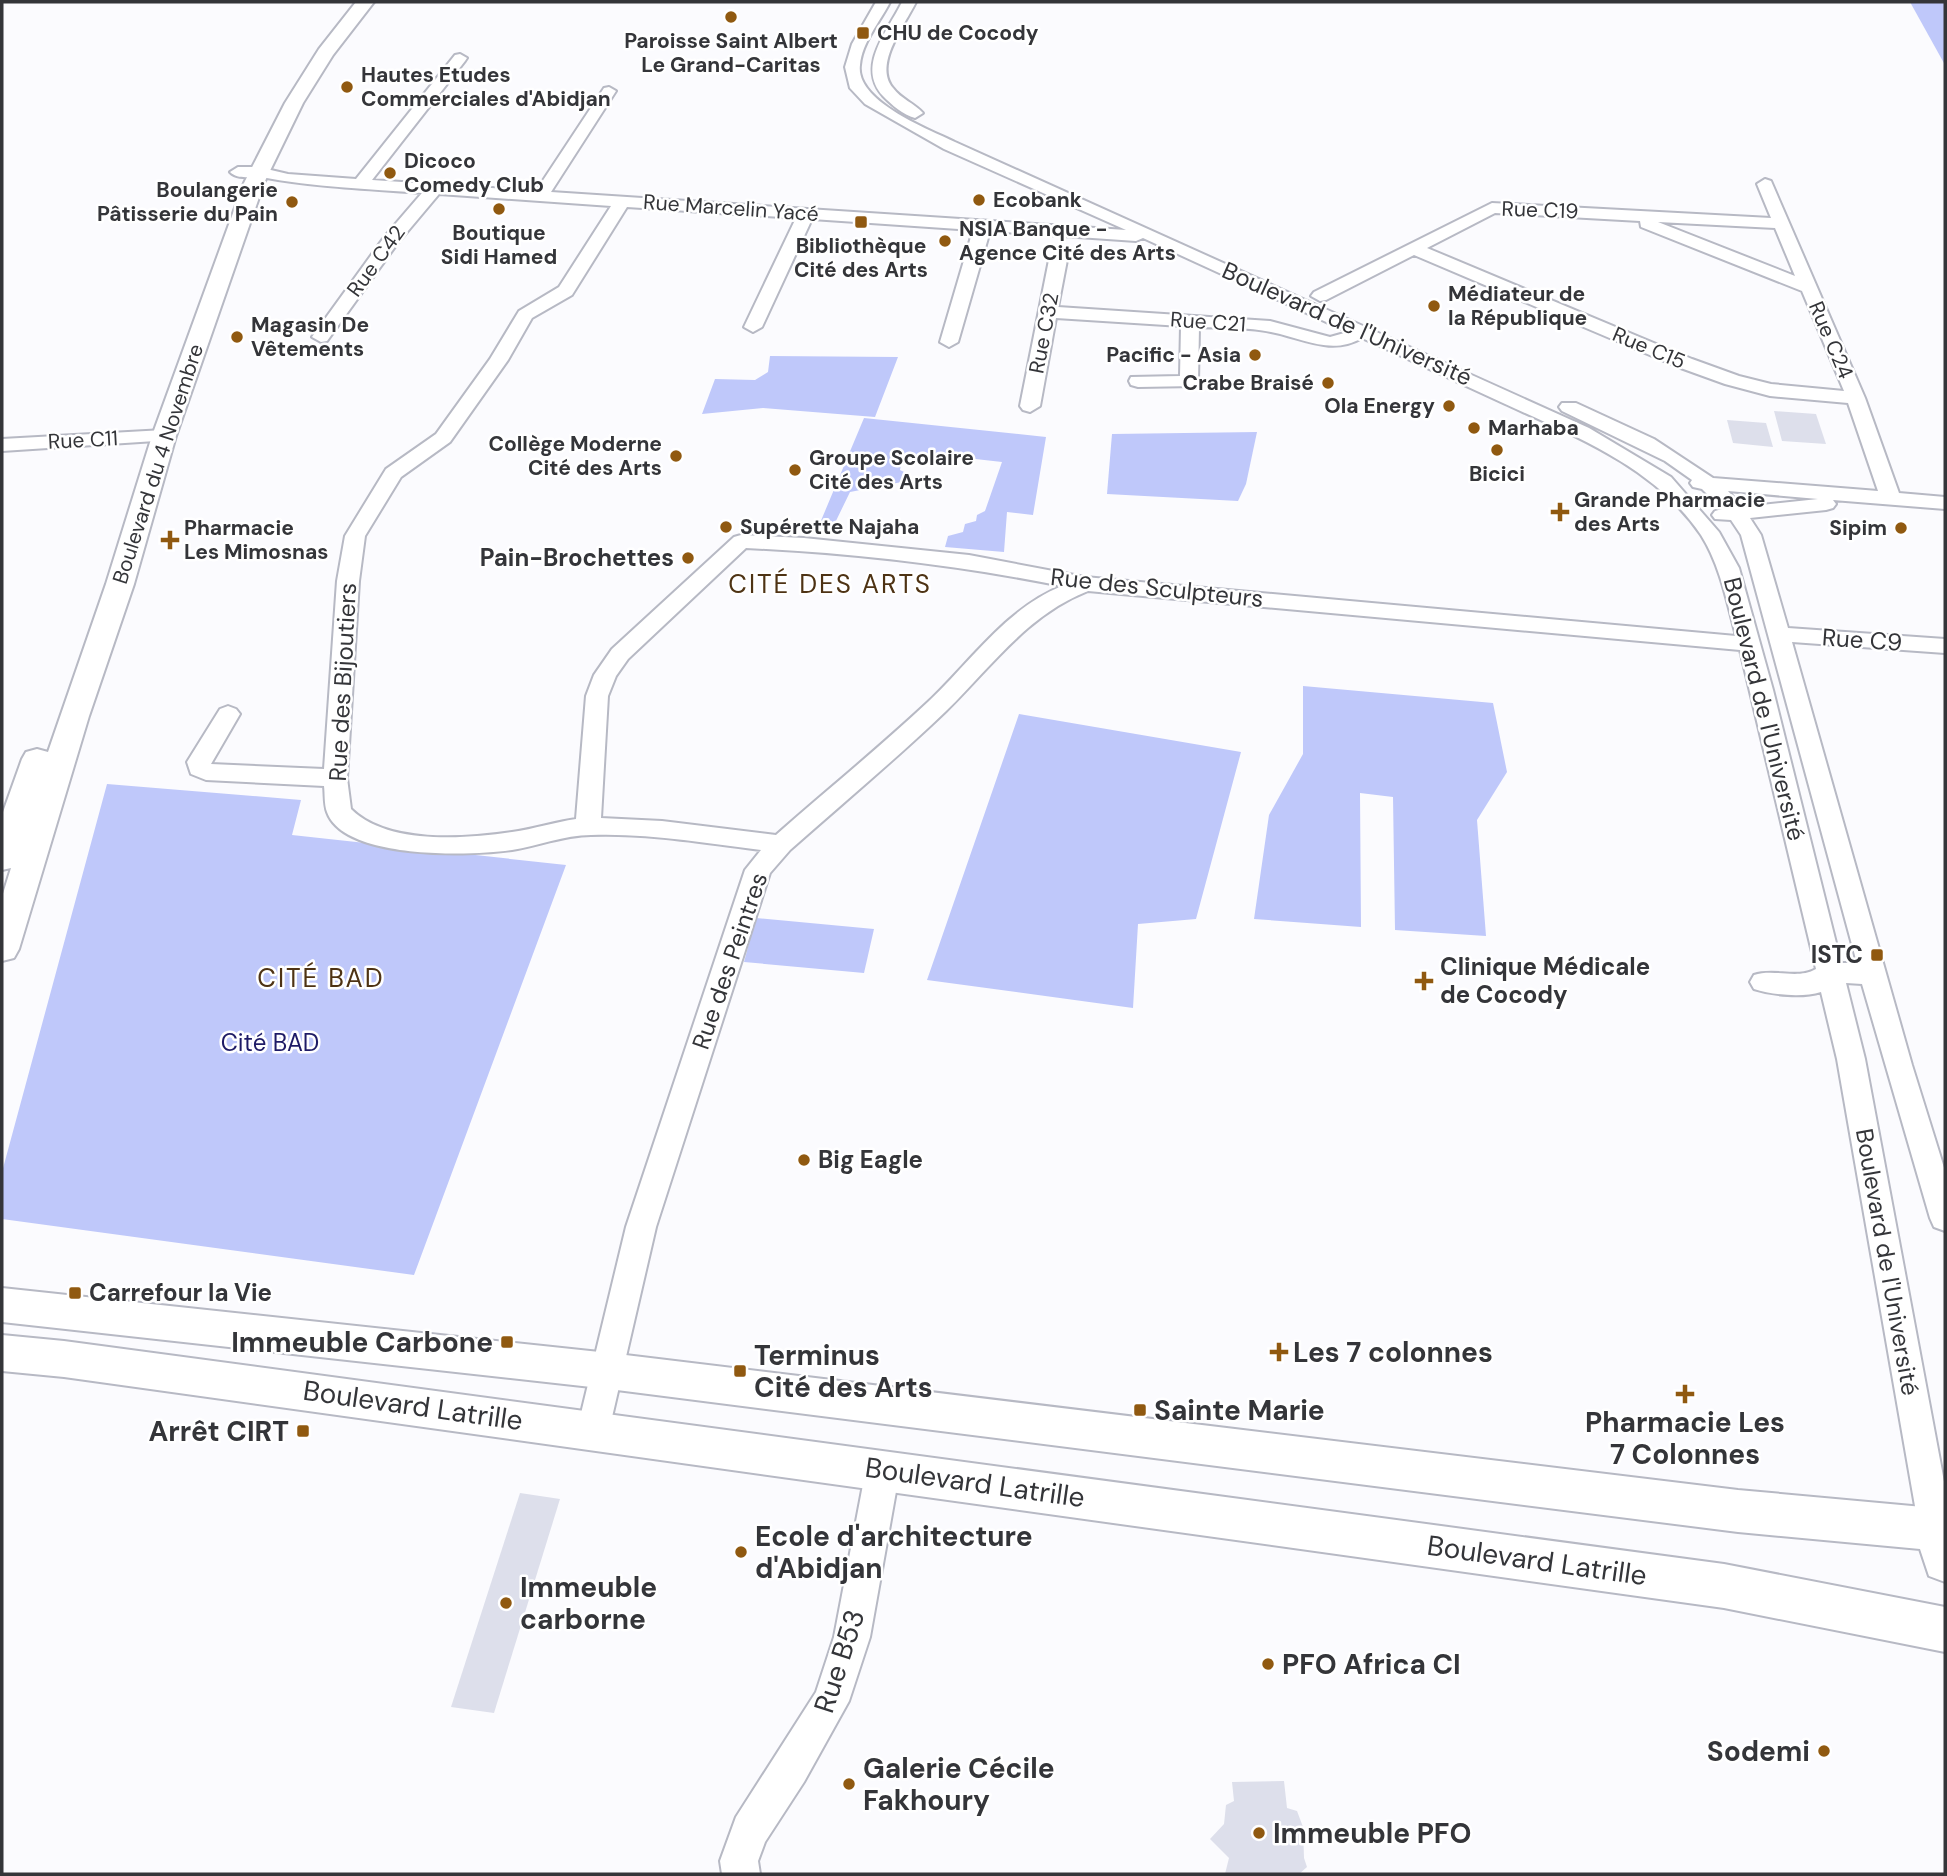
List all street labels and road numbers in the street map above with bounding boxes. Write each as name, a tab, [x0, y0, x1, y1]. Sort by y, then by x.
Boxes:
street label: Rue Marcelin Yacé	[642, 188, 820, 228]
street label: Rue C19	[1501, 195, 1579, 225]
street label: Rue C42	[341, 220, 411, 302]
street label: Boulevard de l'Université	[1217, 254, 1477, 393]
street label: Rue C32	[1022, 290, 1066, 376]
street label: Rue C24	[1802, 297, 1860, 383]
street label: Rue C21	[1169, 305, 1247, 339]
street label: Rue C15	[1608, 320, 1690, 376]
street label: Boulevard du 4 Novembre	[106, 340, 210, 588]
street label: Rue C11	[47, 424, 119, 456]
street label: Rue des Sculpteurs	[1049, 561, 1265, 614]
street label: Boulevard de l'Université	[1717, 574, 1812, 844]
street label: Rue des Bijoutiers	[322, 582, 363, 782]
street label: Rue C9	[1821, 621, 1903, 658]
street label: Rue des Peintres	[685, 868, 774, 1053]
street label: Boulevard de l'Université	[1849, 1126, 1926, 1398]
street label: Boulevard Latrille	[301, 1372, 525, 1439]
street label: Boulevard Latrille	[863, 1449, 1087, 1516]
street label: Boulevard Latrille	[1425, 1527, 1649, 1594]
street label: Rue B53	[805, 1605, 874, 1718]

